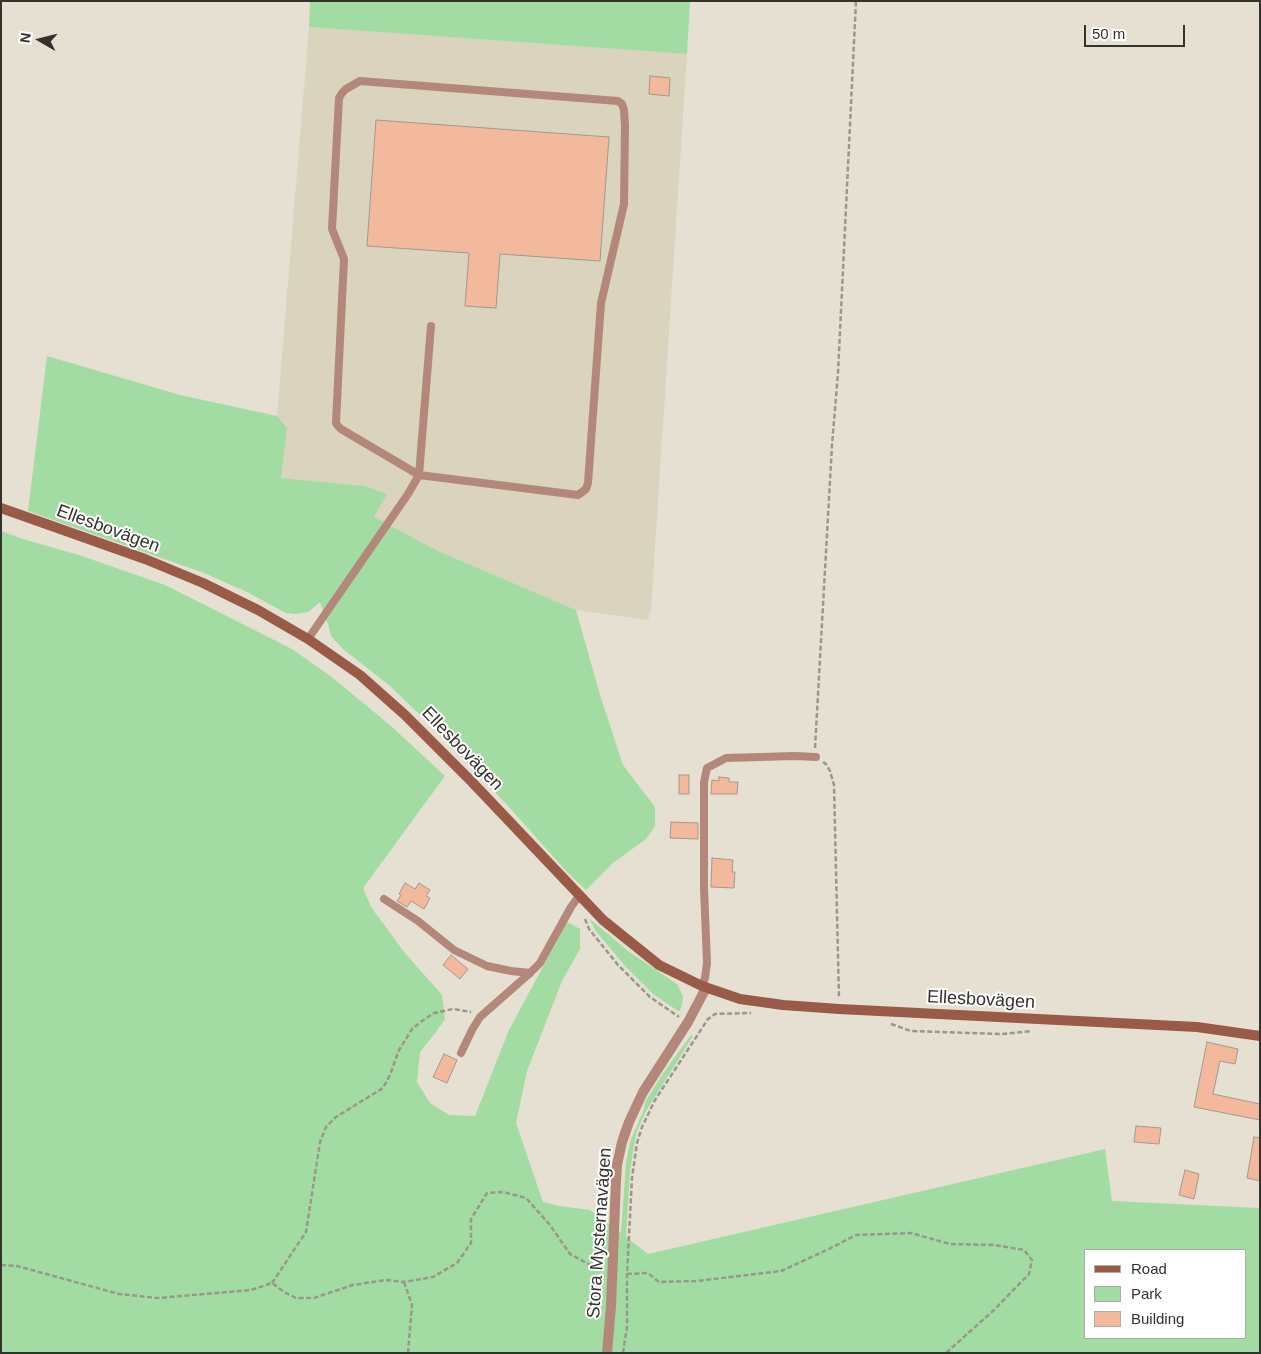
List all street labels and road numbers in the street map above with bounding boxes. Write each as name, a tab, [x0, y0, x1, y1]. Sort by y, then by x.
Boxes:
street label: Ellesbovägen	[54, 500, 162, 558]
street label: Ellesbovägen	[417, 703, 507, 795]
street label: Ellesbovägen	[926, 986, 1036, 1014]
street label: Stora Mysternavägen	[583, 1147, 617, 1319]

